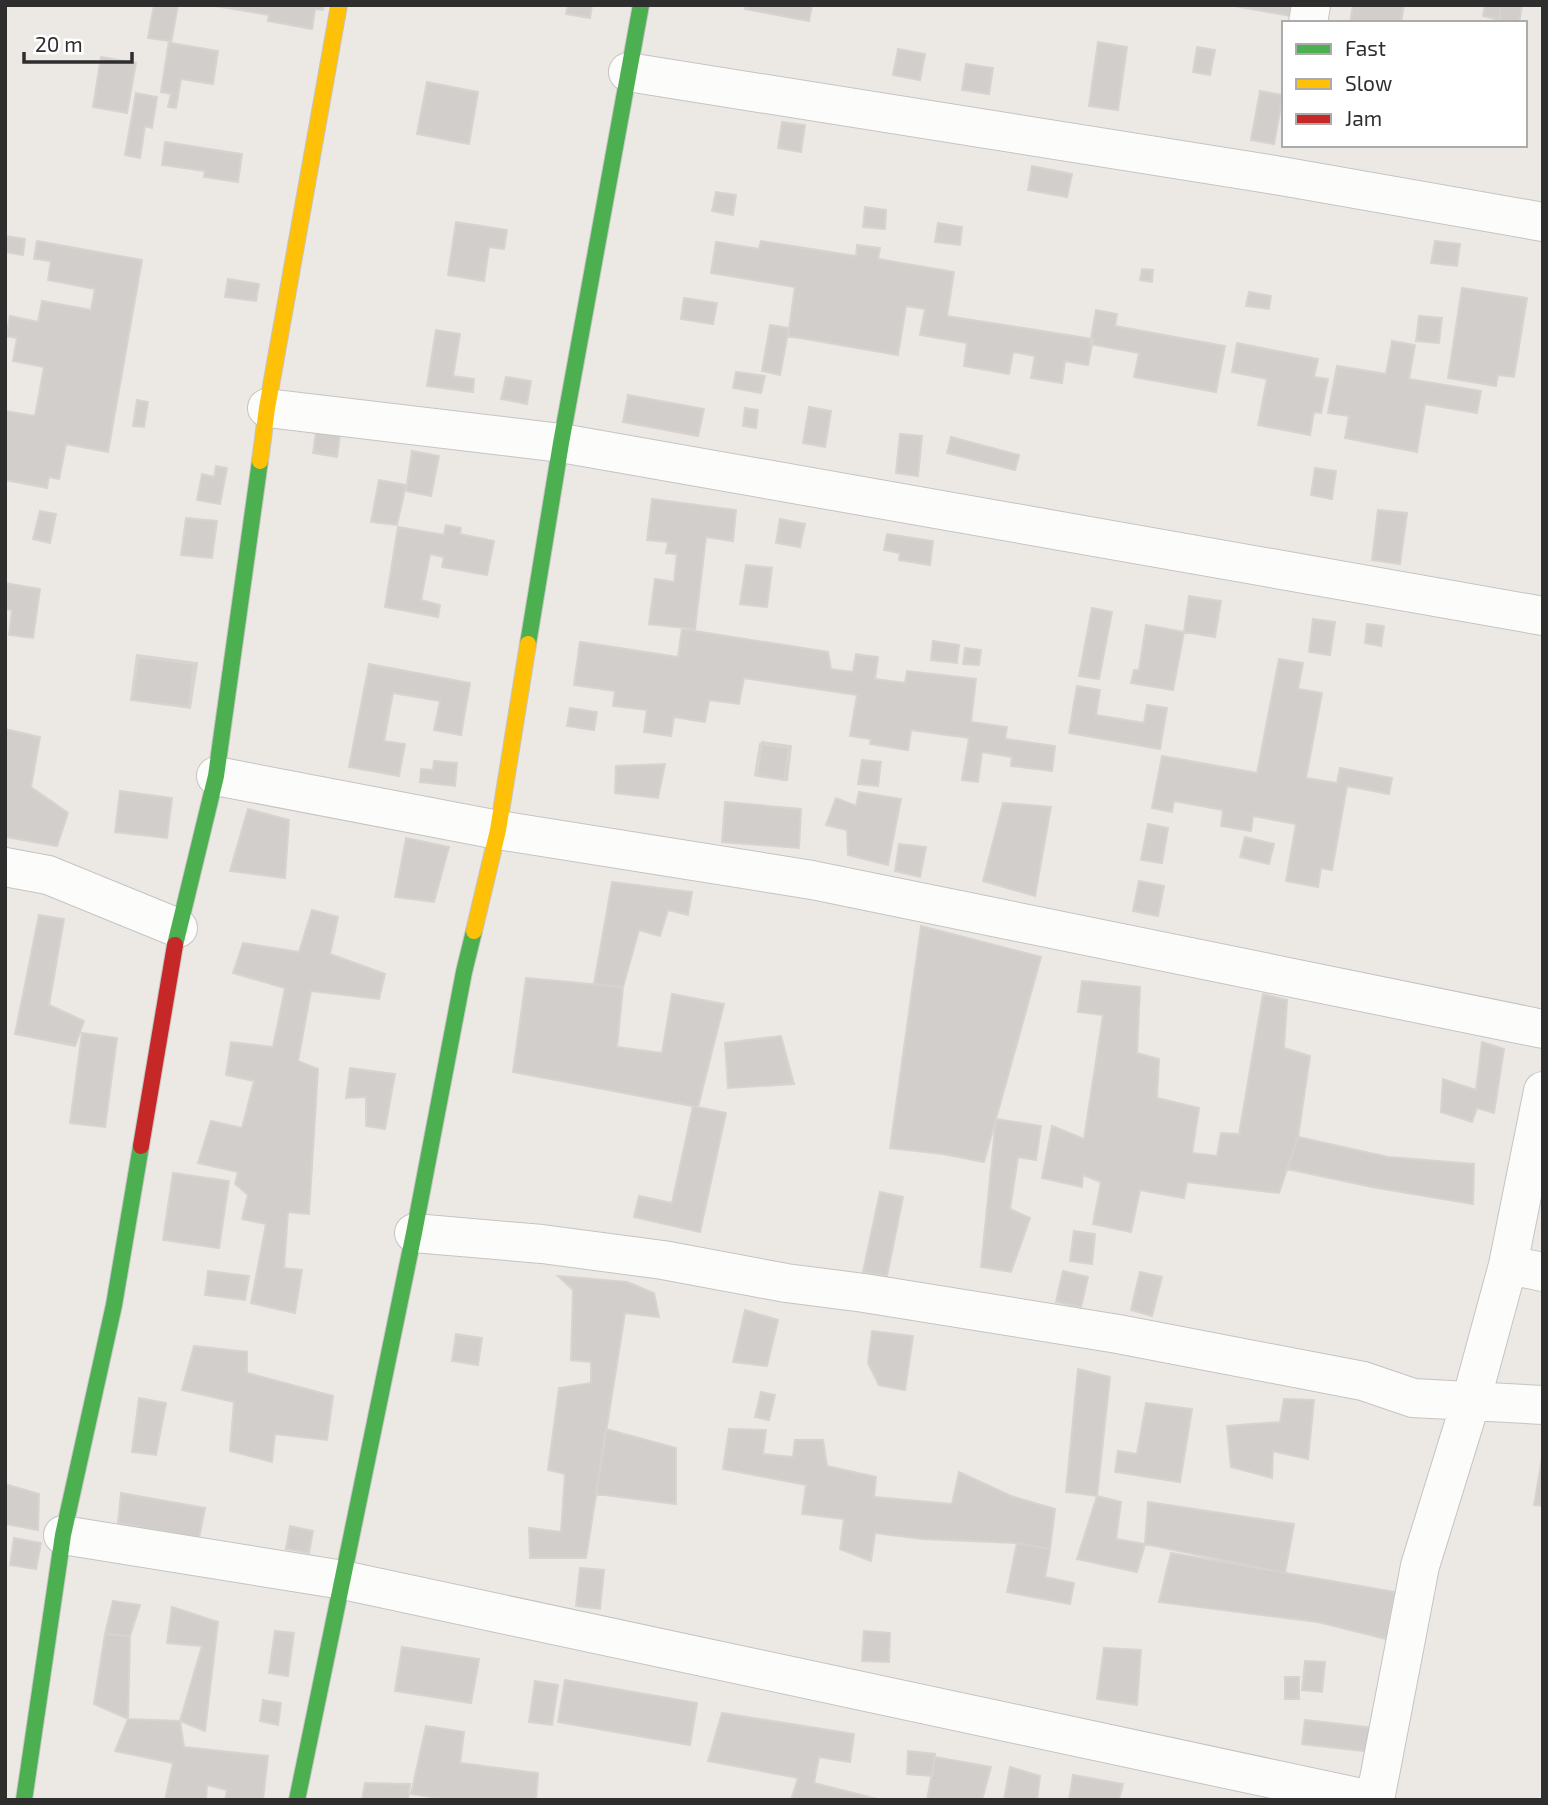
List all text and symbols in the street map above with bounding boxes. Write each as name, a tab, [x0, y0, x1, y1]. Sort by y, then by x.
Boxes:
scale bar	[24, 21, 133, 65]
legend	[1282, 21, 1527, 147]
text: 20 m	[35, 31, 83, 56]
text: Fast	[1345, 35, 1386, 60]
text: Slow	[1345, 70, 1392, 95]
text: Jam	[1345, 105, 1382, 130]

